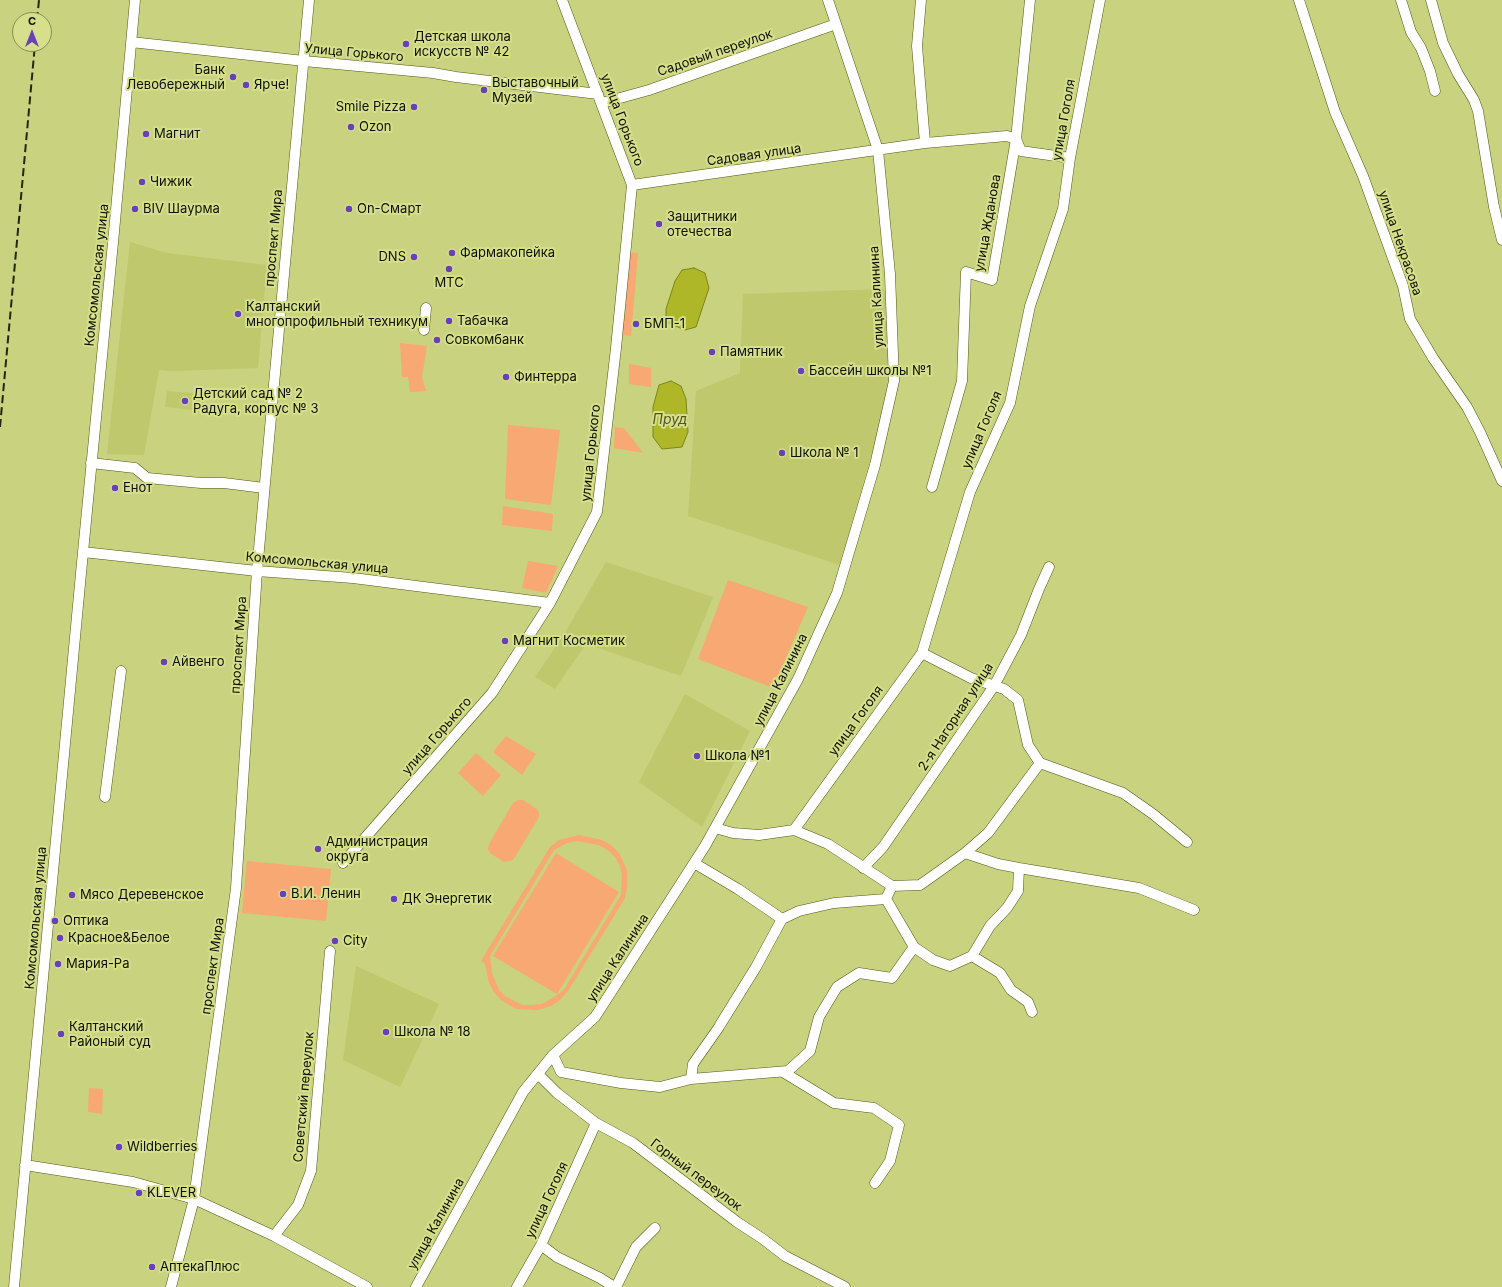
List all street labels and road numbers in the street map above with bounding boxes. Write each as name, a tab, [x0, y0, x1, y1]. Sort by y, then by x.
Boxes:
street label: Садовый переулок	[655, 26, 775, 80]
street label: Улица Горького	[304, 41, 404, 65]
street label: улица Горького	[597, 71, 647, 169]
street label: улица Гоголя	[1049, 78, 1079, 162]
street label: Садовая улица	[706, 141, 802, 169]
street label: улица Жданова	[972, 173, 1004, 273]
street label: улица Некрасова	[1375, 188, 1425, 298]
street label: проспект Мира	[262, 189, 286, 287]
street label: Комсомольская улица	[82, 203, 112, 347]
street label: улица Калинина	[867, 246, 887, 348]
street label: улица Гоголя	[959, 389, 1005, 471]
street label: улица Горького	[578, 403, 604, 503]
street label: Комсомольская улица	[245, 549, 389, 577]
street label: проспект Мира	[228, 596, 250, 694]
street label: улица Калинина	[751, 631, 811, 729]
street label: 2-я Нагорная улица	[915, 660, 997, 774]
street label: улица Гоголя	[825, 683, 887, 759]
street label: улица Горького	[399, 694, 475, 778]
street label: Комсомольская улица	[22, 846, 50, 990]
street label: улица Калинина	[584, 911, 652, 1005]
street label: проспект Мира	[198, 917, 228, 1015]
street label: Советский переулок	[291, 1031, 317, 1163]
street label: Горный переулок	[647, 1136, 745, 1214]
street label: улица Гоголя	[522, 1159, 572, 1241]
street label: улица Калинина	[404, 1176, 468, 1272]

